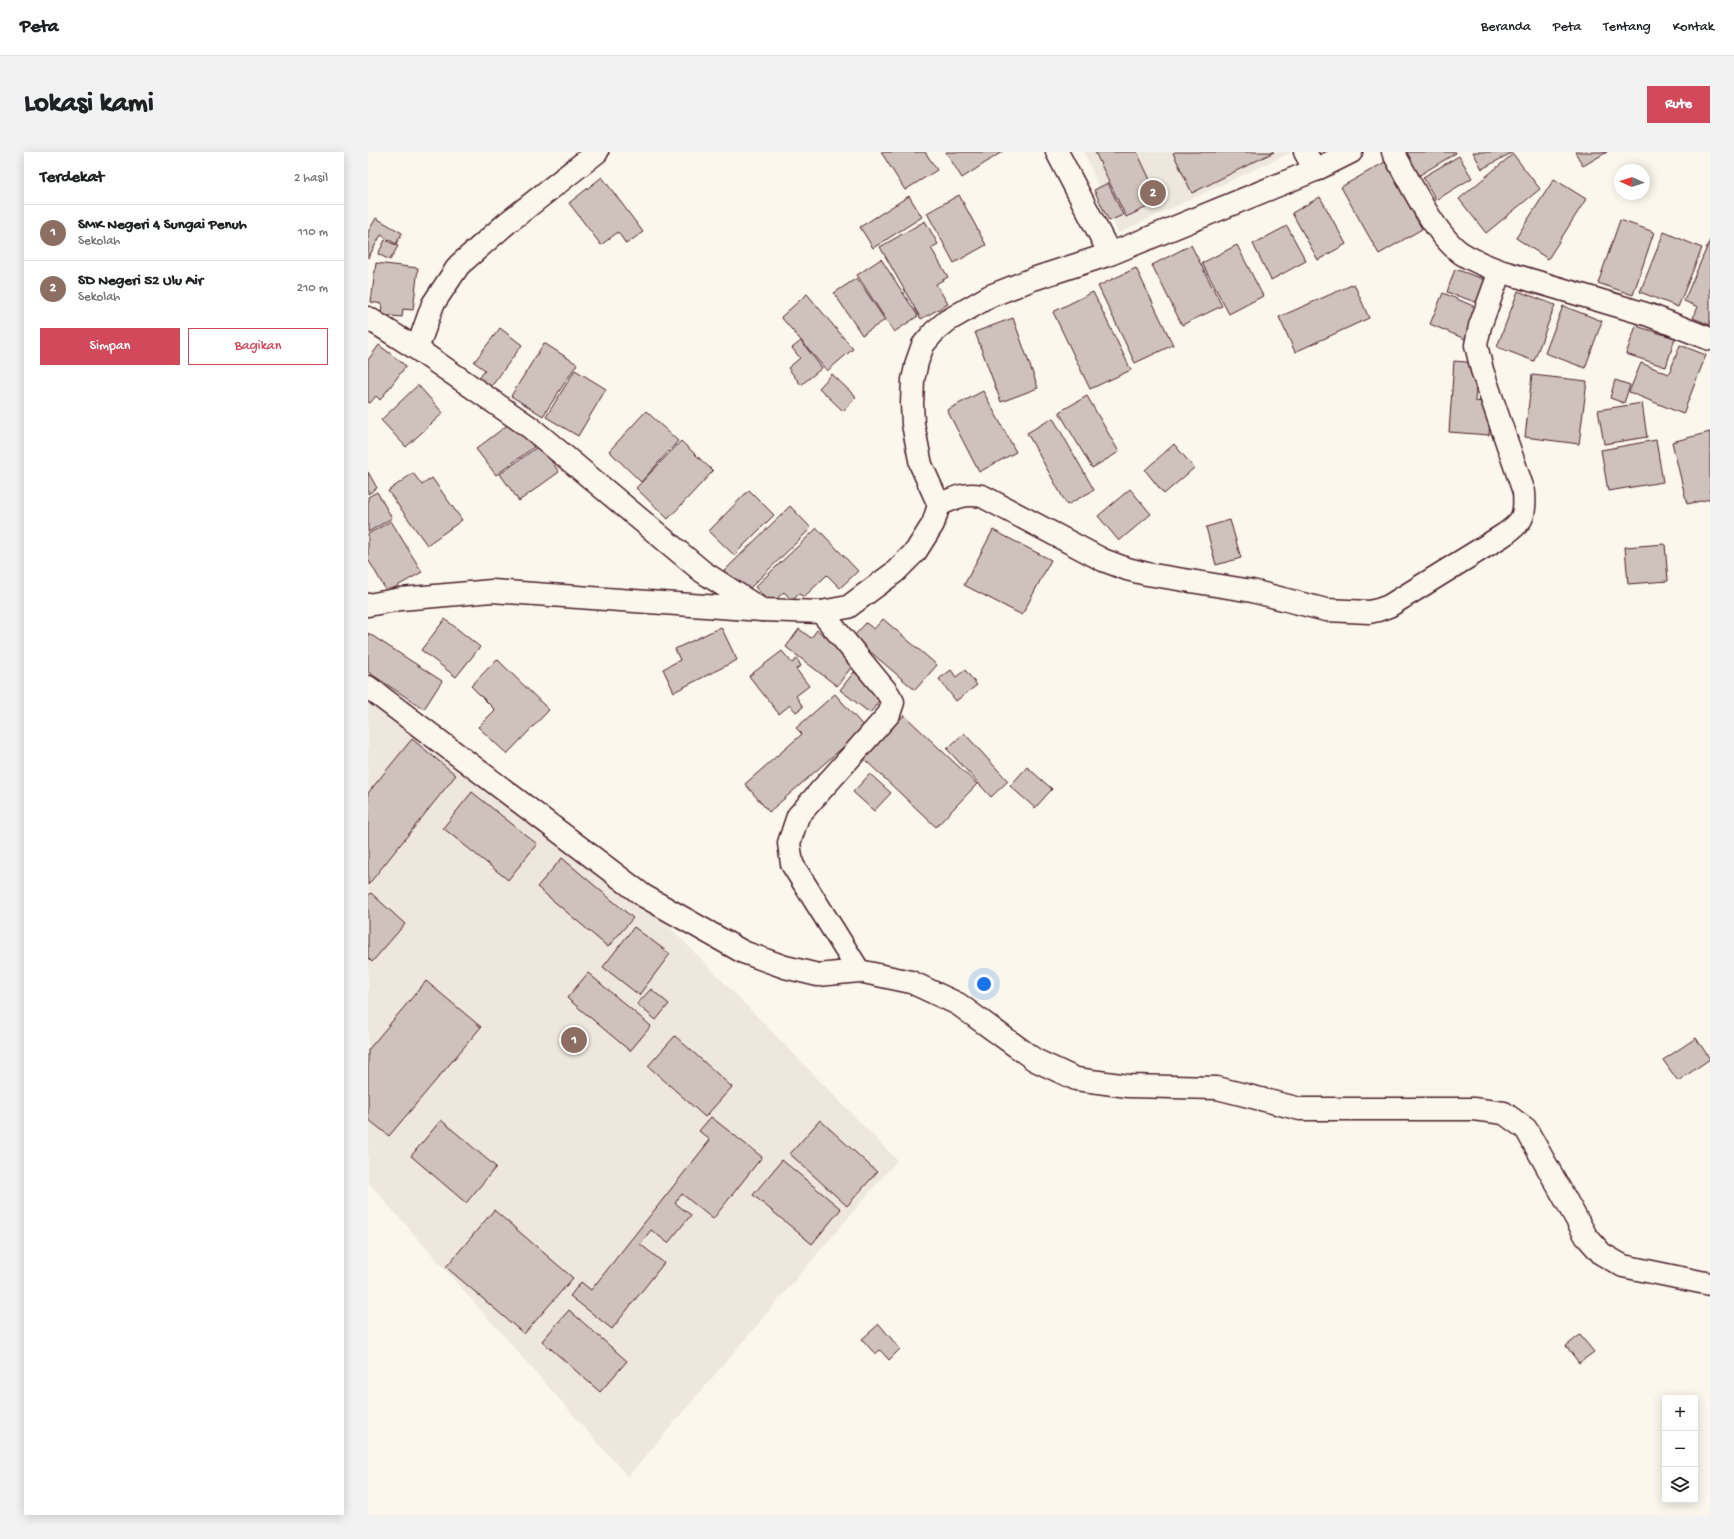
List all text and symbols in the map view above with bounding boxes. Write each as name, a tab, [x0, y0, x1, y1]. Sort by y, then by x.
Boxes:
text: Peta	[20, 16, 59, 39]
text: Beranda	[1481, 19, 1531, 36]
text: Peta	[1553, 19, 1581, 36]
text: Tentang	[1603, 19, 1651, 36]
text: Kontak	[1673, 19, 1714, 36]
button: Rute	[1647, 86, 1710, 123]
text: Lokasi kami	[24, 88, 154, 121]
north arrow	[1614, 164, 1650, 200]
text: Terdekat	[40, 168, 104, 188]
text: 2 hasil	[294, 171, 328, 186]
pin: 2	[1140, 178, 1166, 208]
text: SMK Negeri 4 Sungai Penuh	[78, 216, 247, 234]
text: 1	[50, 225, 56, 240]
text: 110 m	[298, 225, 328, 240]
text: Sekolah	[78, 234, 120, 249]
text: SD Negeri 52 Ulu Air	[78, 272, 203, 290]
text: 2	[50, 281, 56, 296]
text: 210 m	[297, 281, 328, 296]
text: Sekolah	[78, 290, 120, 305]
button: Simpan	[40, 328, 180, 365]
button: Bagikan	[188, 328, 328, 365]
your location	[974, 974, 994, 994]
pin: 1	[561, 1025, 587, 1055]
map controls	[1662, 1395, 1698, 1503]
button: +	[1662, 1395, 1698, 1431]
button: −	[1662, 1431, 1698, 1467]
button: layers	[1662, 1467, 1698, 1503]

